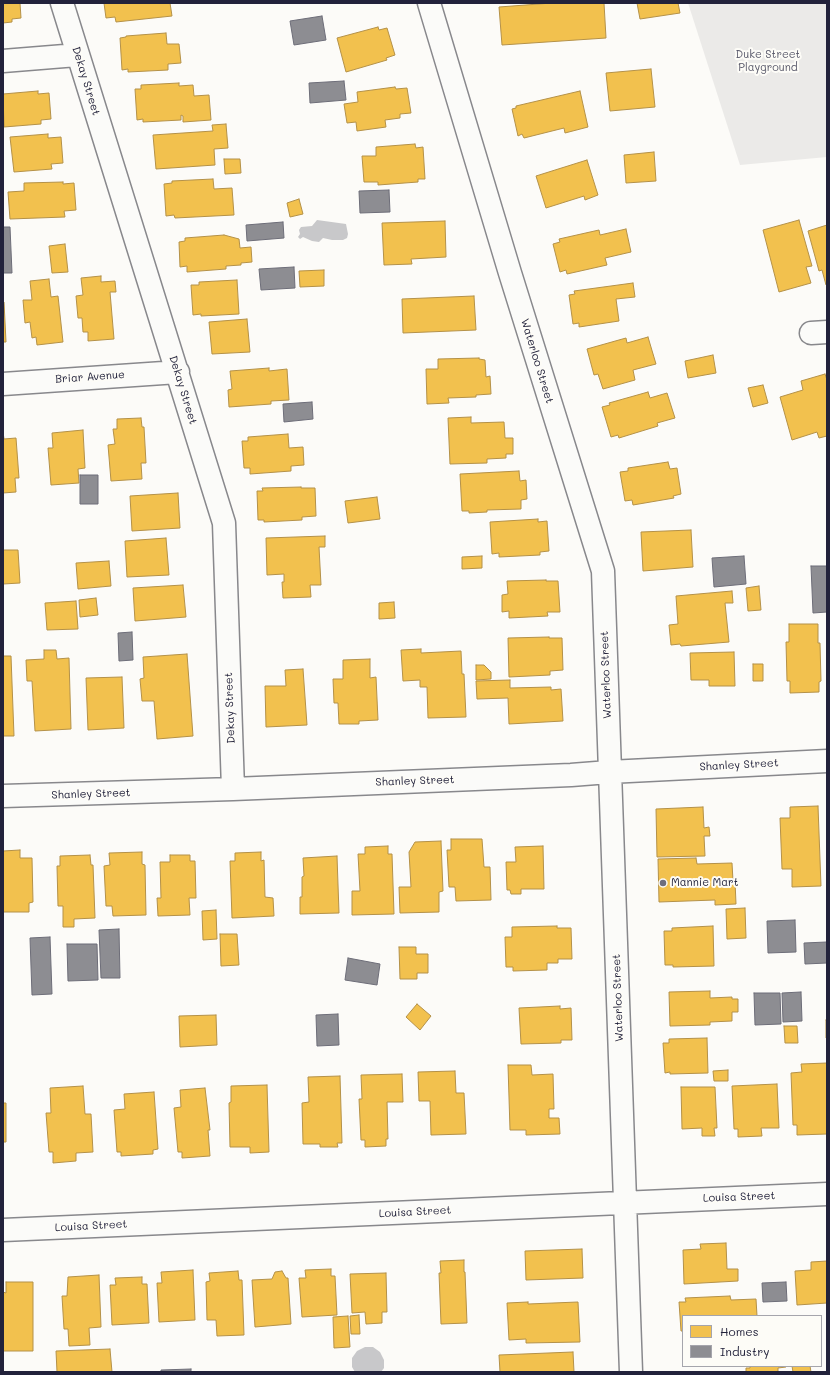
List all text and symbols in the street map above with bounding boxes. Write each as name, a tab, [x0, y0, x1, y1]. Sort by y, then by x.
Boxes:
street label: Dekay Street	[69, 45, 103, 117]
park label: Duke Street Playground	[736, 48, 800, 74]
street label: Waterloo Street	[518, 317, 556, 405]
street label: Dekay Street	[166, 354, 200, 426]
street label: Briar Avenue	[55, 368, 125, 386]
street label: Waterloo Street	[598, 631, 614, 719]
street label: Dekay Street	[222, 672, 238, 744]
street label: Shanley Street	[699, 756, 779, 774]
street label: Shanley Street	[375, 773, 455, 789]
street label: Shanley Street	[51, 786, 131, 802]
place label: Mannie Mart	[671, 876, 738, 890]
marker: Mannie Mart	[658, 878, 668, 888]
street label: Waterloo Street	[610, 954, 626, 1042]
street label: Louisa Street	[703, 1189, 775, 1205]
street label: Louisa Street	[378, 1204, 452, 1220]
street label: Louisa Street	[54, 1218, 128, 1234]
legend	[682, 1315, 822, 1367]
text: Homes	[720, 1323, 759, 1339]
text: Industry	[720, 1343, 769, 1359]

